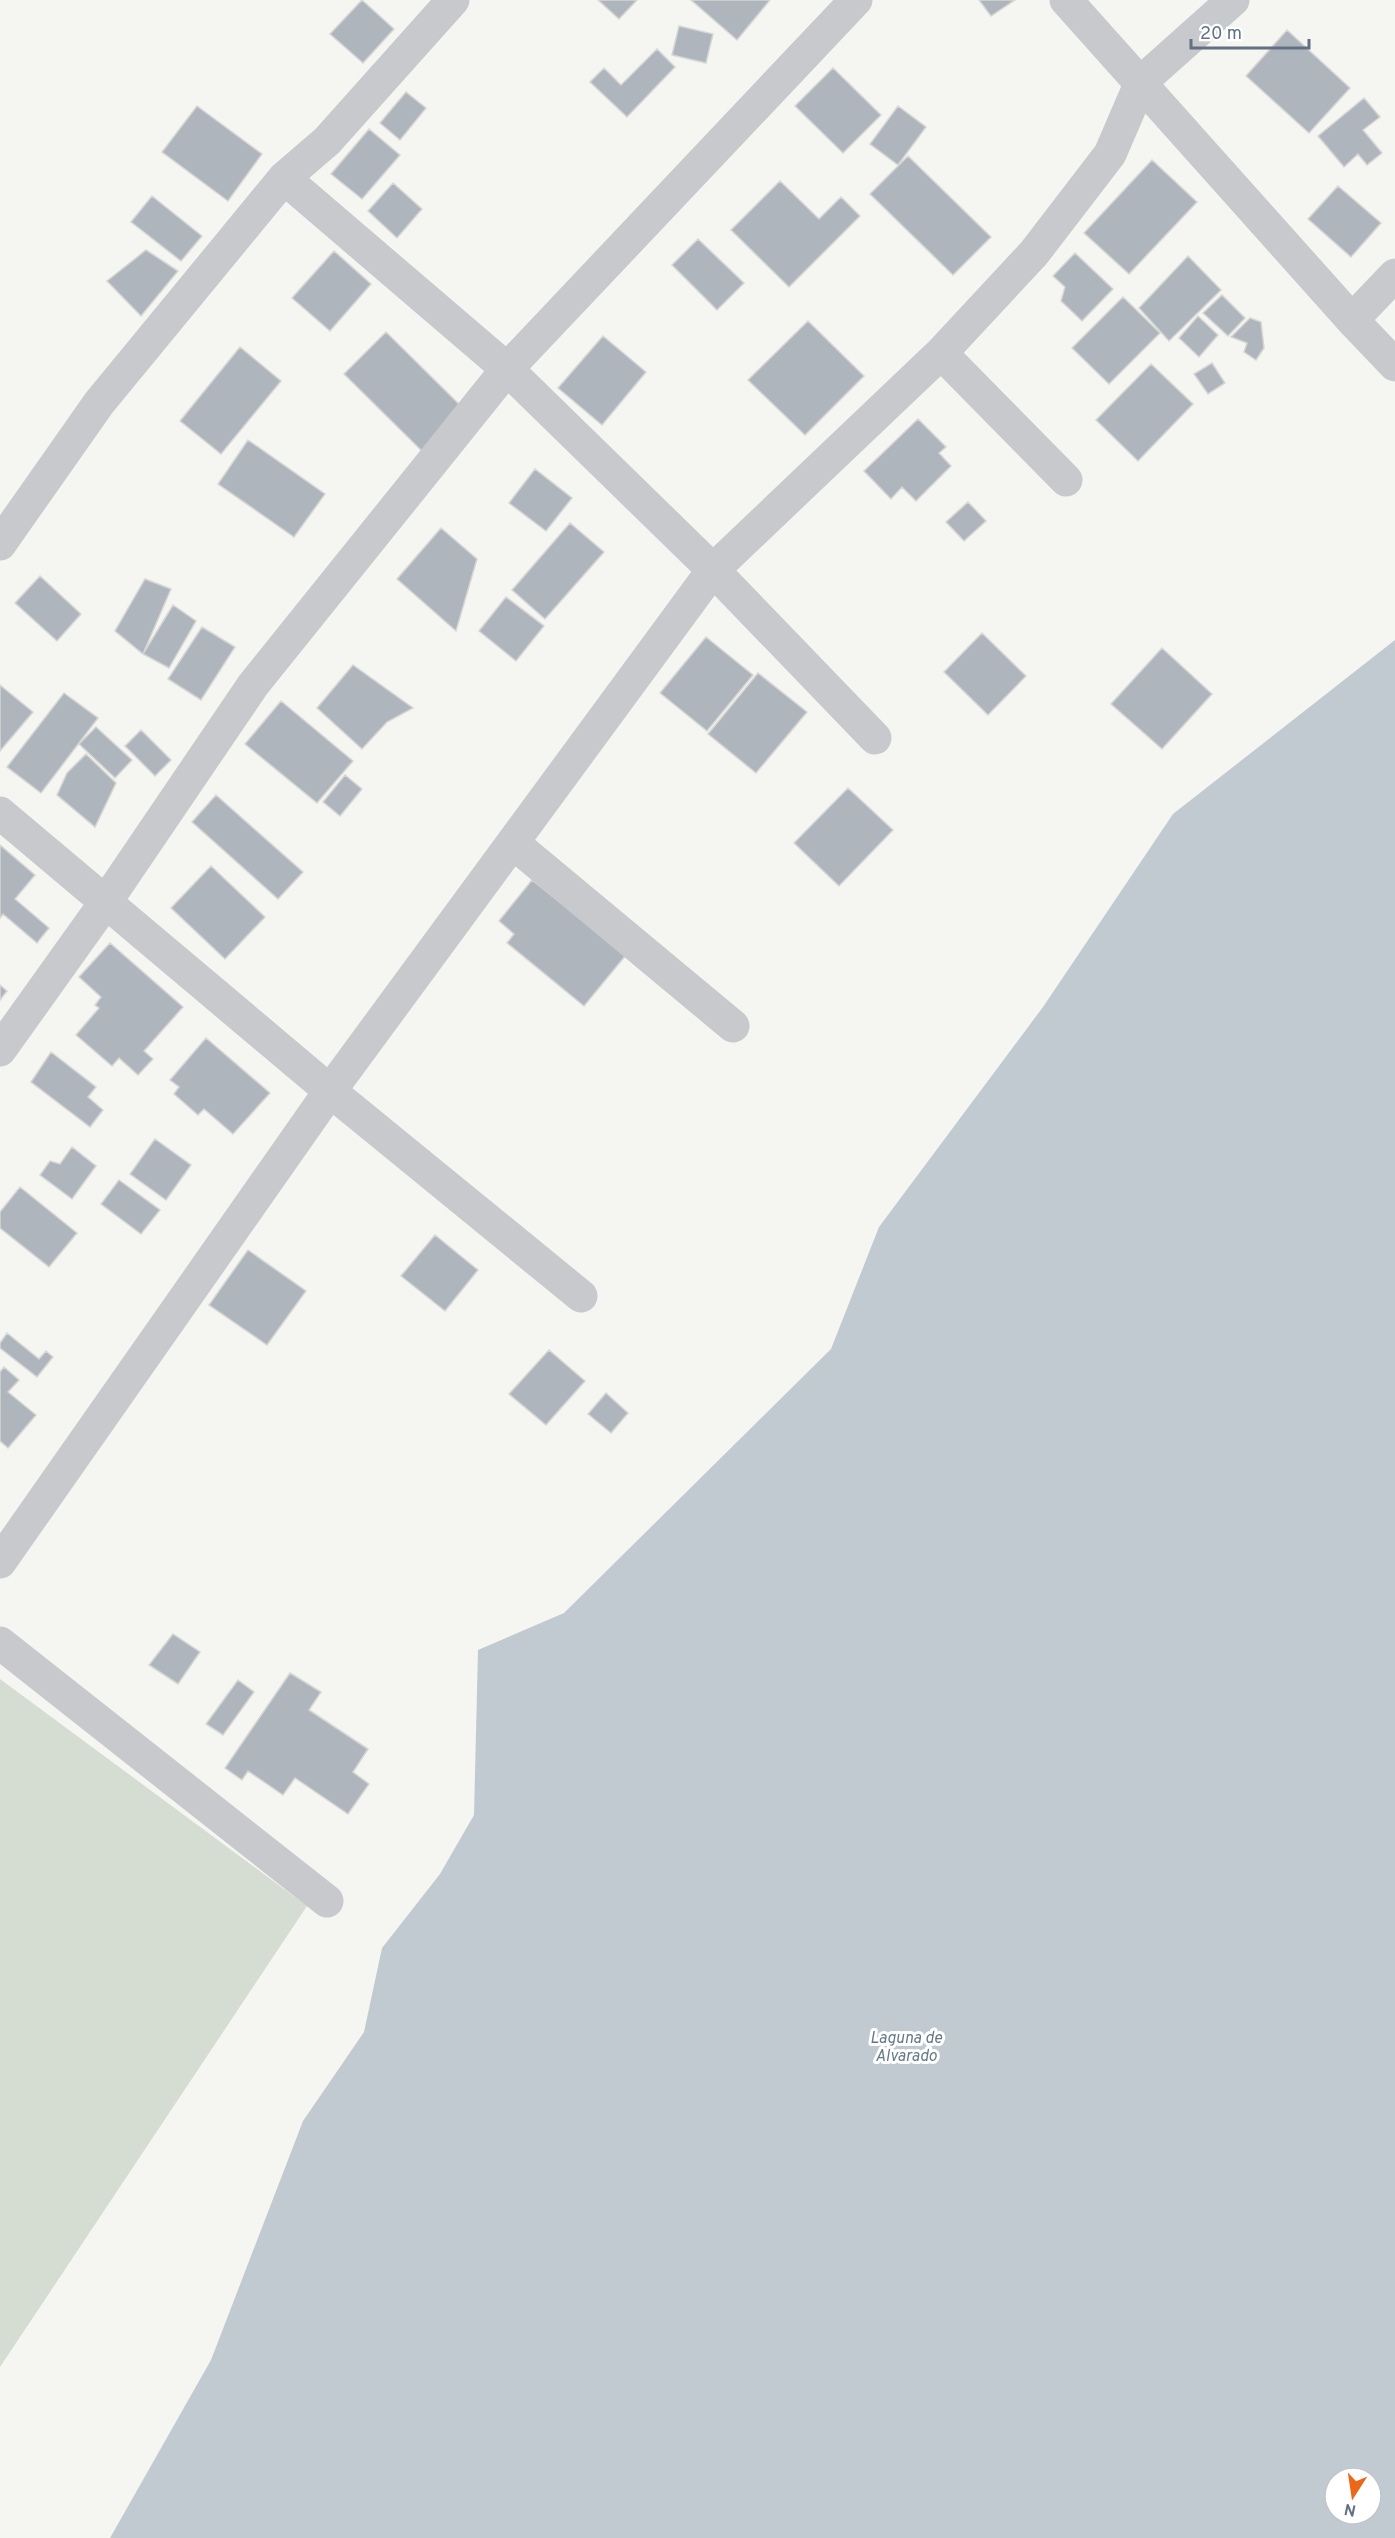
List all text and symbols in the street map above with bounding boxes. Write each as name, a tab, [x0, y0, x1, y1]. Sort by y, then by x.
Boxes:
scale bar	[1191, 12, 1310, 50]
text: 20 m	[1200, 23, 1242, 46]
water label: Laguna de Alvarado	[870, 2029, 943, 2067]
north arrow	[1323, 2466, 1383, 2526]
text: N	[1343, 2498, 1358, 2520]

